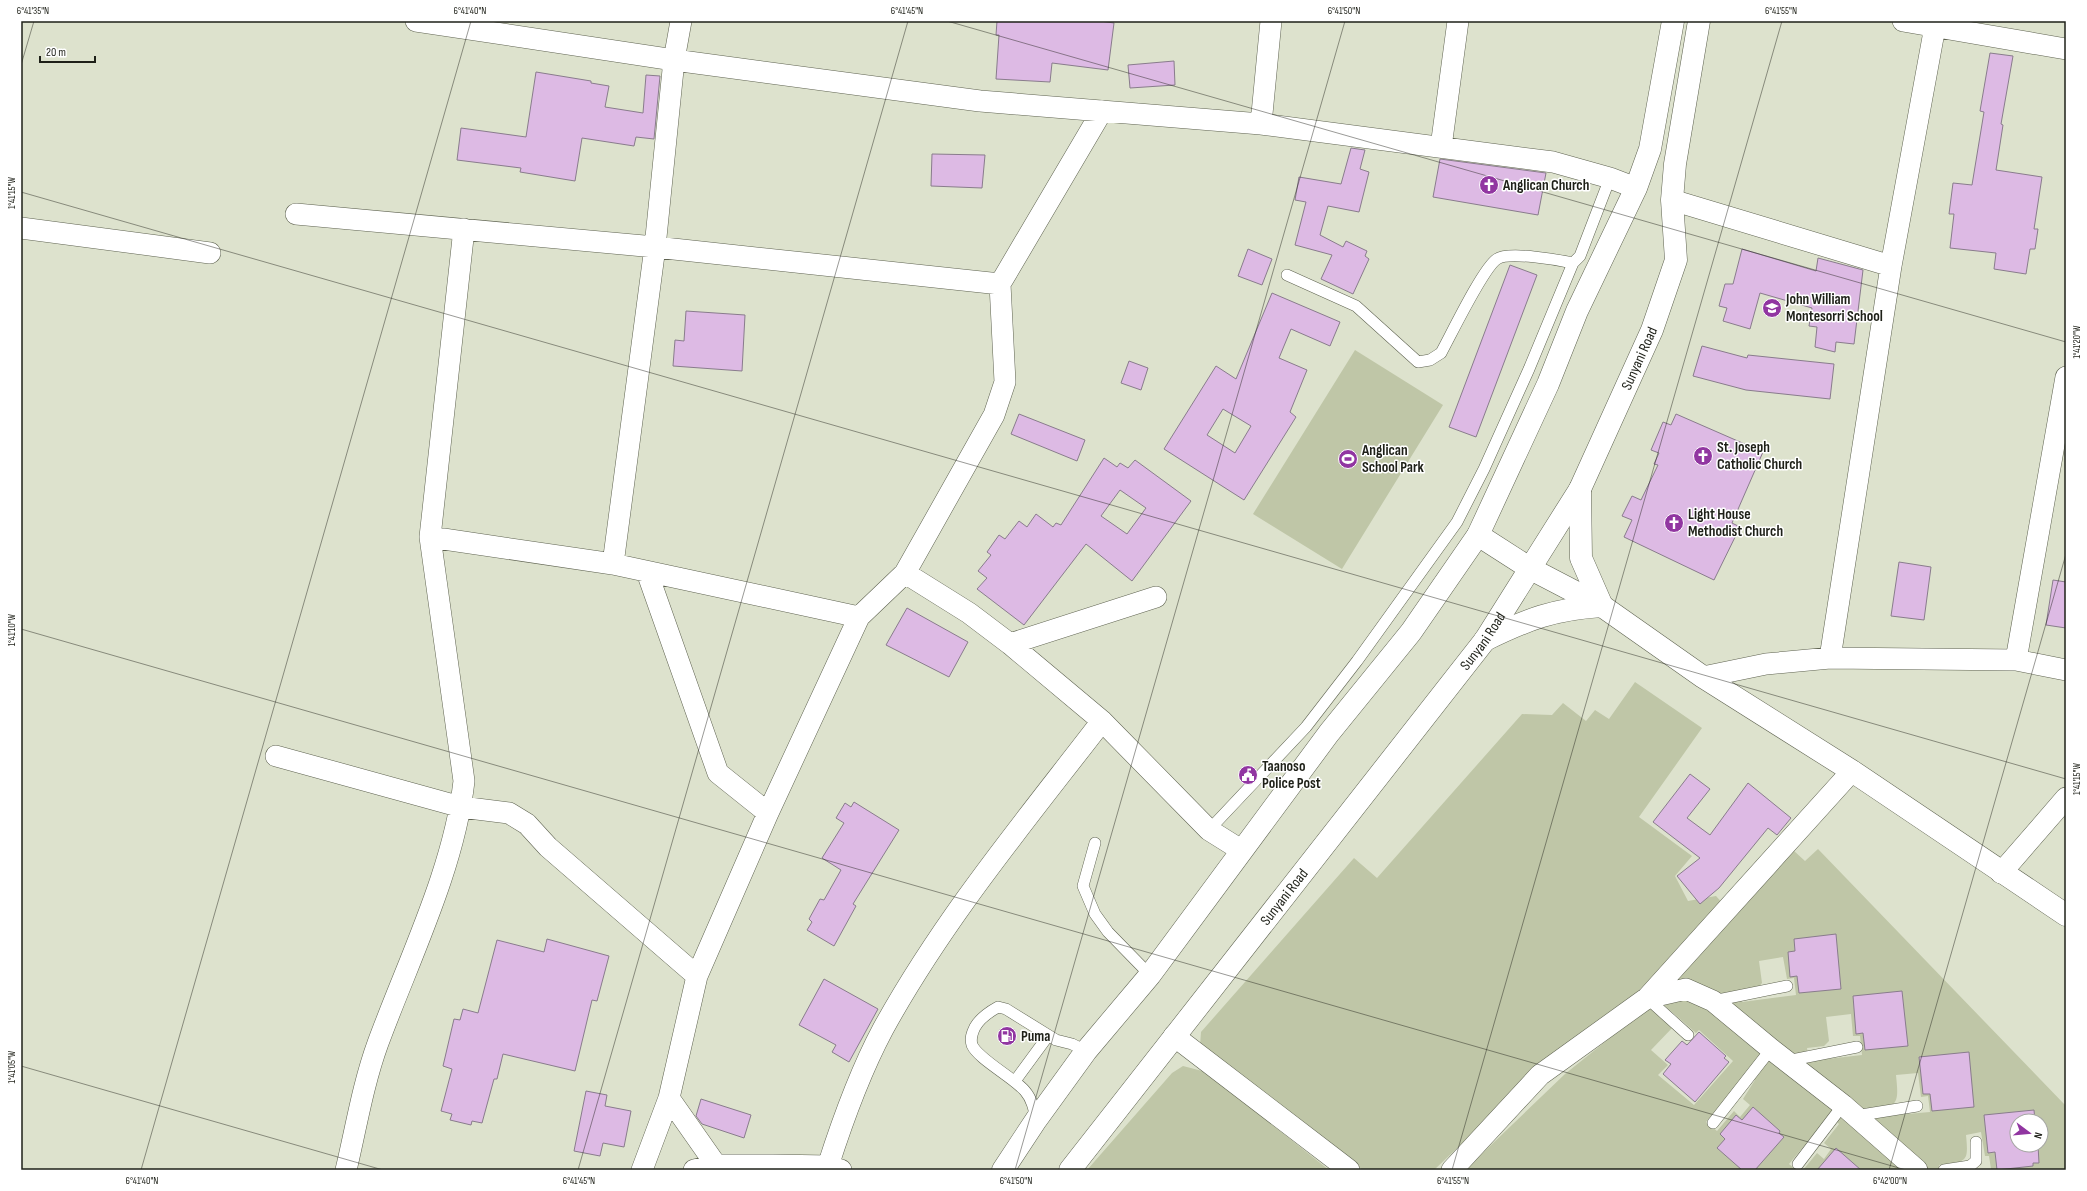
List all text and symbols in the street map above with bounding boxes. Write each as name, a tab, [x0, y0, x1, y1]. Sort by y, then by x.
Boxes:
text: 6°41'35"N	[17, 5, 49, 17]
text: 6°41'40"N	[454, 5, 486, 17]
text: 6°41'45"N	[891, 5, 923, 17]
text: 6°41'50"N	[1328, 5, 1360, 17]
text: 6°41'55"N	[1765, 5, 1797, 17]
scale bar	[40, 38, 95, 64]
text: 20 m	[46, 45, 66, 60]
church icon: Anglican Church	[1478, 174, 1500, 196]
place label: Anglican Church	[1502, 176, 1589, 195]
text: 1°41'15"W	[6, 177, 18, 209]
place label: John William Montesorri School	[1785, 290, 1883, 326]
school or university icon: John William Montesorri School	[1761, 297, 1783, 319]
street label: Sunyani Road	[1617, 324, 1662, 393]
text: 1°41'20"W	[2071, 325, 2083, 358]
place label: St. Joseph Catholic Church	[1717, 438, 1802, 474]
place label: Anglican School Park	[1361, 441, 1425, 477]
church icon: St. Joseph Catholic Church	[1692, 445, 1714, 467]
sports icon: Anglican School Park	[1337, 448, 1359, 470]
place label: Light House Methodist Church	[1688, 505, 1783, 541]
church icon: Light House Methodist Church	[1663, 512, 1685, 534]
street label: Sunyani Road	[1456, 609, 1510, 674]
text: 1°41'10"W	[6, 613, 18, 646]
place label: Taanoso Police Post	[1262, 757, 1321, 793]
text: 1°41'15"W	[2071, 763, 2083, 795]
public building icon: Taanoso Police Post	[1237, 764, 1259, 786]
street label: Sunyani Road	[1256, 865, 1312, 929]
fuel station icon: Puma	[996, 1025, 1018, 1047]
place label: Puma	[1021, 1027, 1050, 1046]
text: 1°41'05"W	[6, 1050, 18, 1083]
north arrow	[2009, 1113, 2049, 1153]
text: N	[2031, 1131, 2045, 1140]
text: 6°41'40"N	[126, 1175, 158, 1187]
text: 6°41'45"N	[563, 1175, 595, 1187]
text: 6°41'50"N	[1000, 1175, 1032, 1187]
text: 6°41'55"N	[1437, 1175, 1469, 1187]
text: 6°42'00"N	[1873, 1175, 1907, 1187]

